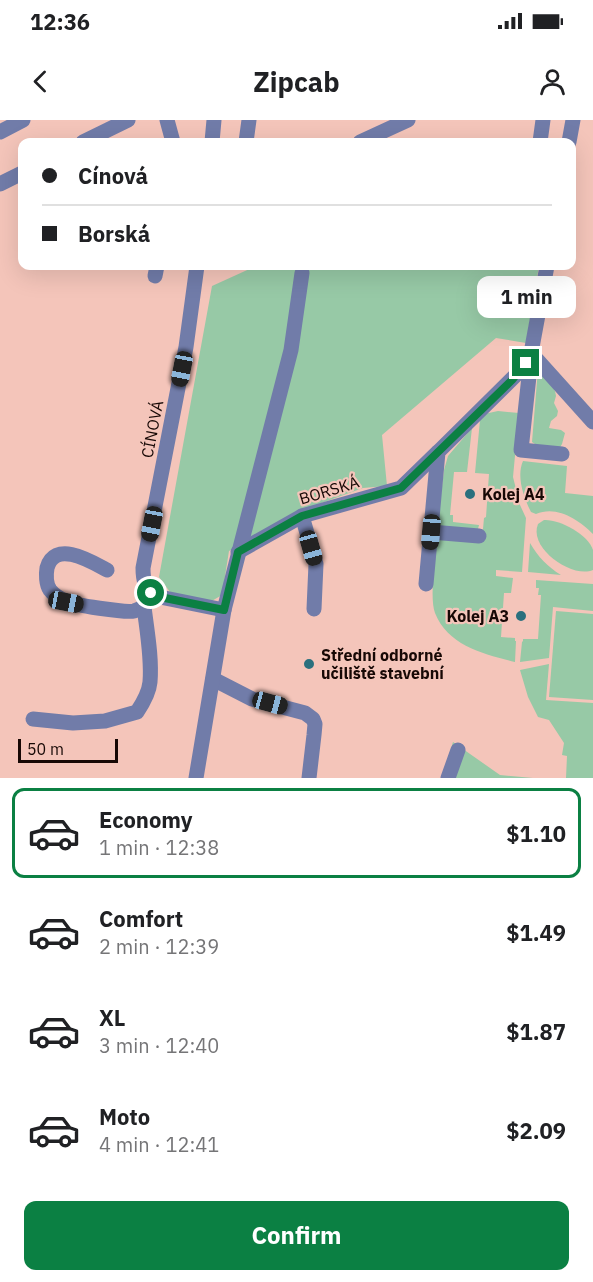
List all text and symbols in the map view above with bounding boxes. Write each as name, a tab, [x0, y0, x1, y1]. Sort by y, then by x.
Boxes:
text: 12:36	[30, 7, 90, 36]
text: Zipcab	[253, 64, 340, 99]
icon: back	[24, 65, 57, 98]
icon: person	[536, 65, 569, 98]
text: Cínová	[78, 161, 148, 190]
text: Borská	[78, 219, 150, 248]
callout: 1 min	[476, 276, 576, 318]
text: 1 min	[500, 283, 553, 310]
route end	[512, 349, 539, 376]
car	[170, 350, 194, 388]
street label: CÍNOVÁ	[136, 398, 167, 459]
street label: BORSKÁ	[296, 470, 361, 509]
place label: Kolej A4	[482, 484, 545, 504]
marker: Kolej A4	[463, 487, 477, 501]
car	[140, 505, 164, 543]
car	[420, 513, 442, 551]
car	[297, 528, 325, 568]
route start	[137, 579, 164, 606]
car	[47, 590, 85, 614]
place label: Kolej A3	[446, 606, 509, 626]
marker: Kolej A3	[514, 609, 528, 623]
place label: Střední odborné učiliště stavební	[321, 645, 444, 683]
marker: Střední odborné učiliště stavební	[302, 657, 316, 671]
car	[250, 690, 290, 716]
scale bar	[18, 736, 118, 764]
text: 50 m	[27, 739, 64, 759]
text: Economy	[99, 805, 193, 834]
icon: car	[27, 806, 81, 860]
text: $1.10	[506, 819, 566, 848]
text: 1 min · 12:38	[99, 834, 219, 861]
text: Comfort	[99, 904, 183, 933]
icon: car	[27, 905, 81, 959]
text: $1.49	[506, 918, 566, 947]
text: 2 min · 12:39	[99, 933, 219, 960]
text: XL	[99, 1003, 125, 1032]
icon: car	[27, 1004, 81, 1058]
text: $1.87	[506, 1017, 566, 1046]
text: 3 min · 12:40	[99, 1032, 219, 1059]
text: Moto	[99, 1102, 150, 1131]
icon: car	[27, 1103, 81, 1157]
text: $2.09	[506, 1116, 566, 1145]
text: 4 min · 12:41	[99, 1131, 219, 1158]
button: Confirm	[24, 1201, 569, 1270]

